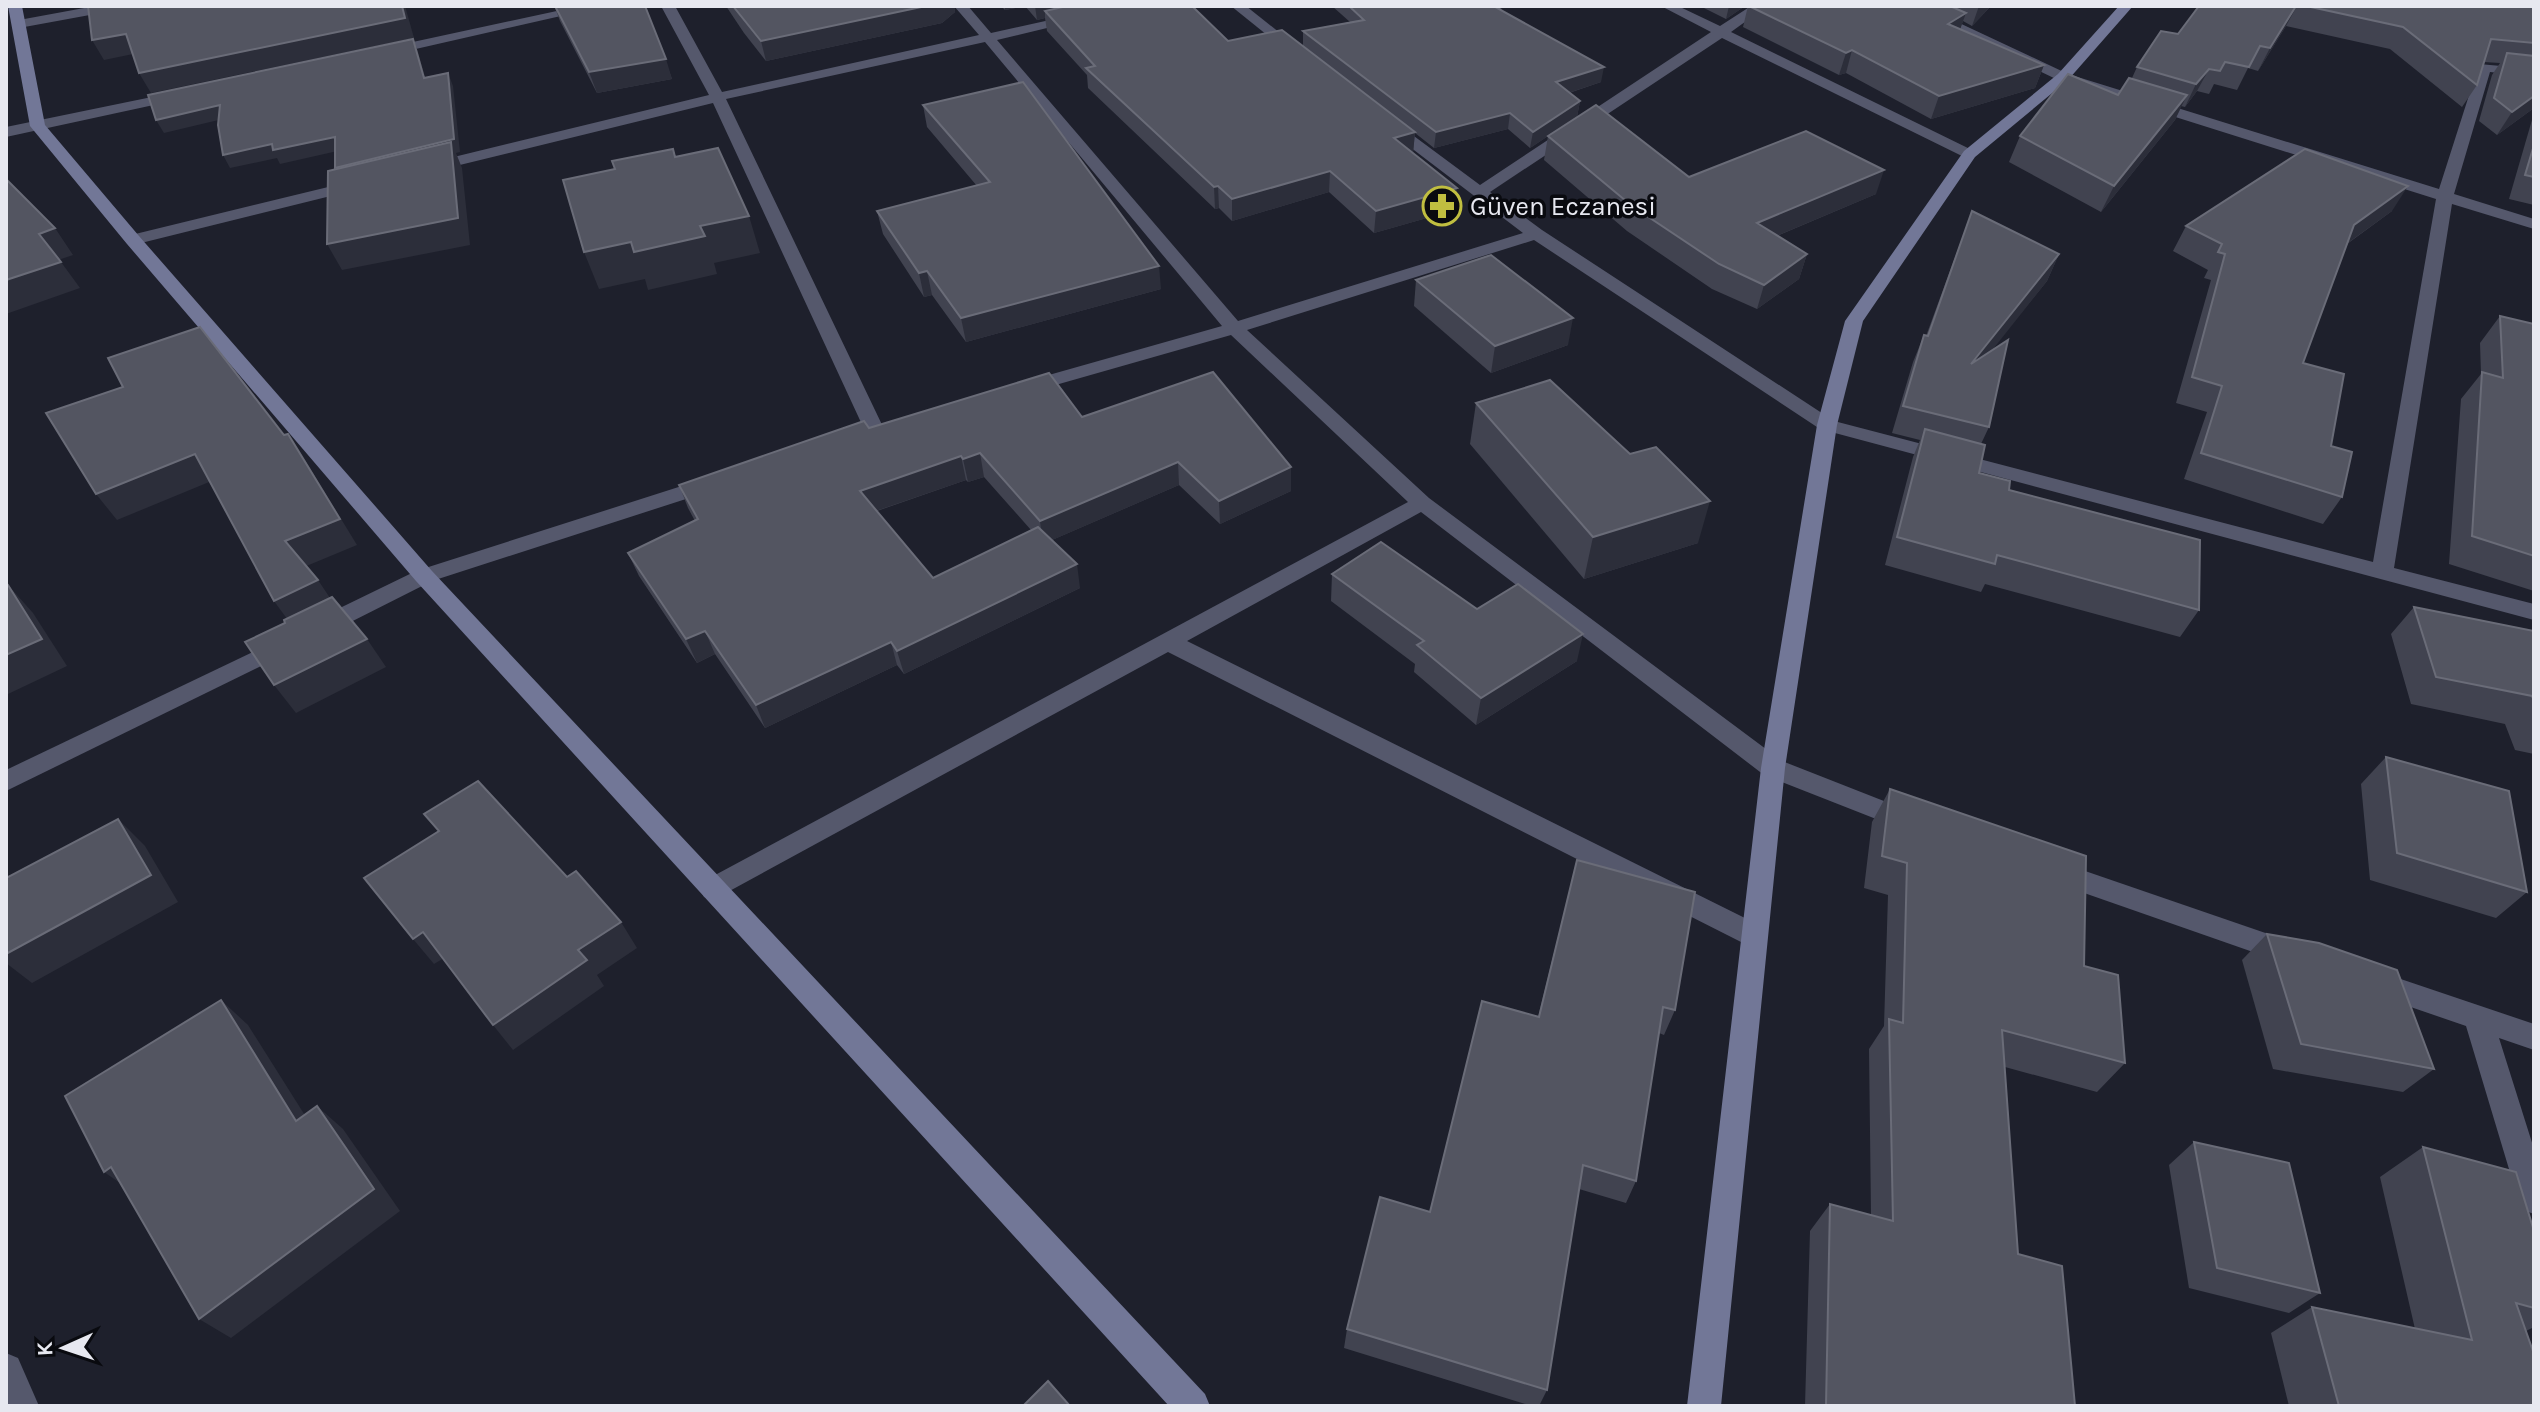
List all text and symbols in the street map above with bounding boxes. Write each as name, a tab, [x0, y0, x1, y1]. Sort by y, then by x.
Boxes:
pharmacy icon: Güven Eczanesi	[1421, 185, 1463, 227]
place label: Güven Eczanesi	[1470, 191, 1656, 222]
north arrow	[24, 1308, 104, 1388]
text: K	[32, 1341, 58, 1357]

